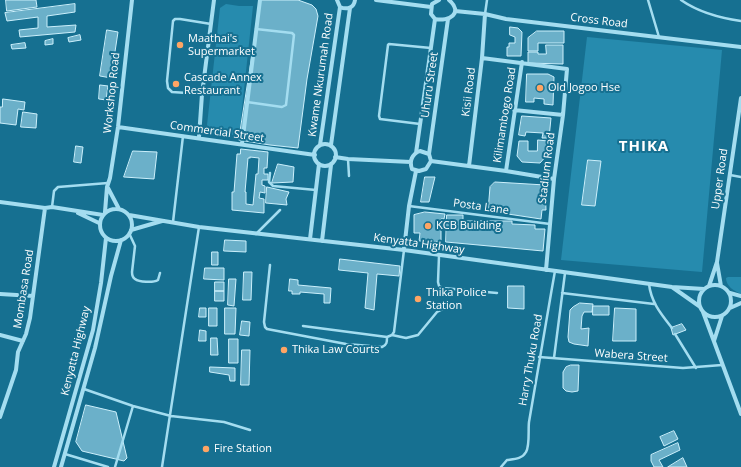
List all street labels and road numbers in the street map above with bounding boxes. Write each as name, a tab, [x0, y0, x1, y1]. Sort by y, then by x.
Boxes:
street label: Cross Road	[570, 11, 628, 31]
street label: Kwame Nkurumah Road	[306, 12, 336, 138]
street label: Uhuru Street	[419, 51, 441, 119]
street label: Workshop Road	[101, 52, 123, 134]
street label: Kilimambogo Road	[491, 66, 519, 164]
street label: Kisii Road	[459, 67, 479, 117]
street label: Commercial Street	[169, 119, 265, 145]
street label: Stadium Road	[536, 132, 558, 204]
street label: Upper Road	[709, 148, 731, 210]
street label: Posta Lane	[452, 197, 510, 217]
street label: Kenyatta Highway	[373, 231, 465, 257]
street label: Mombasa Road	[11, 248, 37, 330]
street label: Kenyatta Highway	[58, 305, 94, 397]
street label: Harry Thuku Road	[516, 313, 546, 407]
street label: Wabera Street	[594, 347, 668, 365]

